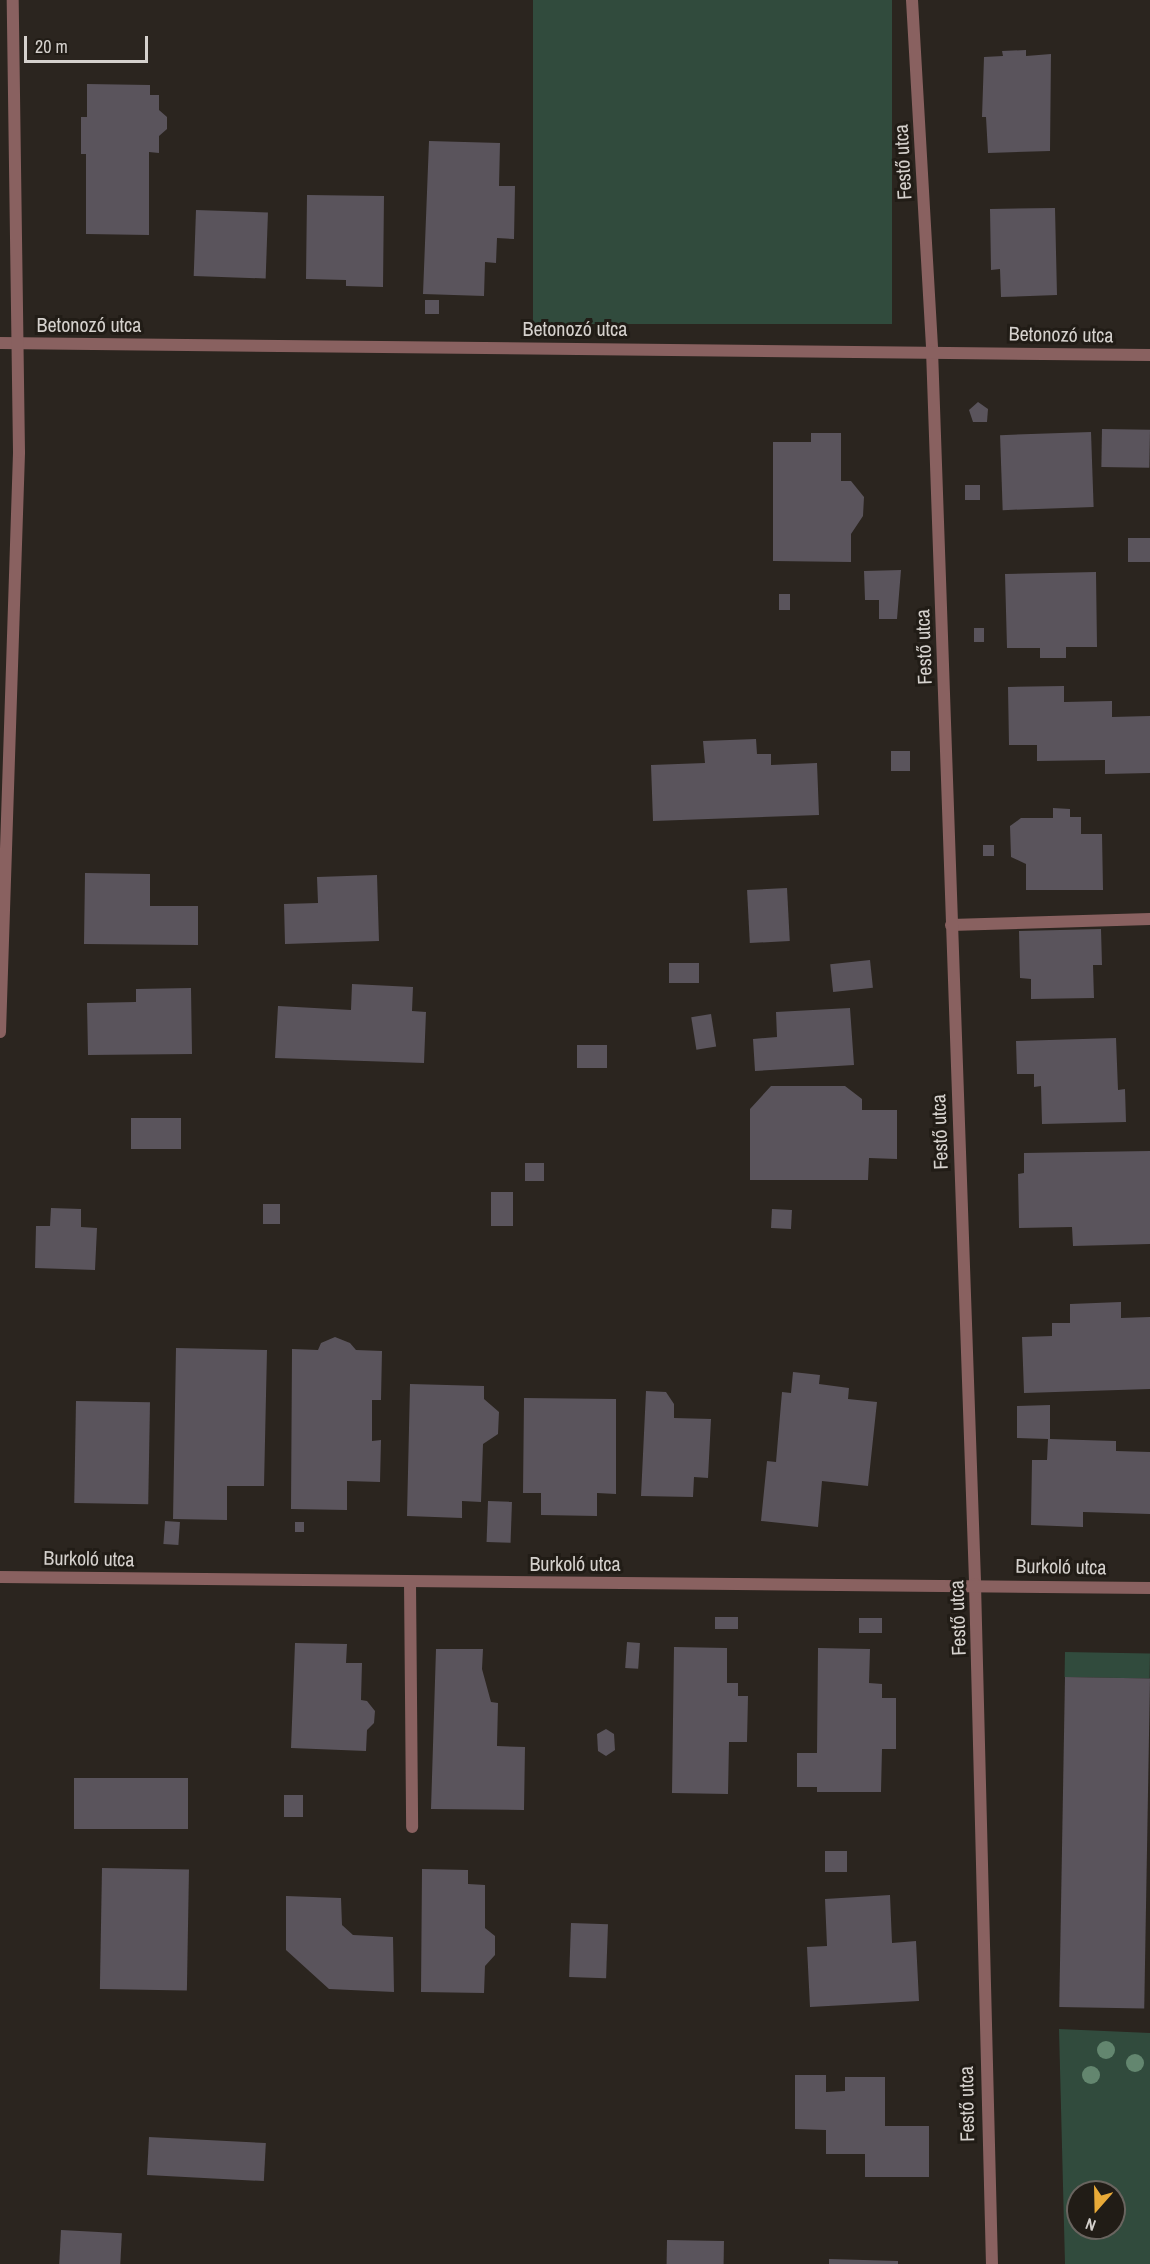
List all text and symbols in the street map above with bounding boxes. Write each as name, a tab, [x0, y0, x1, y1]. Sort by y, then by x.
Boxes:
scale bar	[27, 24, 152, 62]
text: 20 m	[35, 34, 68, 59]
street label: Festő utca	[888, 124, 916, 200]
street label: Betonozó utca	[37, 312, 141, 336]
street label: Betonozó utca	[523, 316, 627, 340]
street label: Betonozó utca	[1008, 321, 1114, 347]
street label: Festő utca	[910, 609, 936, 685]
street label: Festő utca	[926, 1094, 952, 1170]
street label: Burkoló utca	[43, 1545, 135, 1571]
street label: Burkoló utca	[529, 1551, 621, 1575]
street label: Burkoló utca	[1015, 1553, 1107, 1579]
street label: Festő utca	[944, 1580, 970, 1656]
street label: Festő utca	[953, 2066, 979, 2142]
north arrow	[1066, 2180, 1126, 2240]
text: N	[1082, 2213, 1099, 2237]

